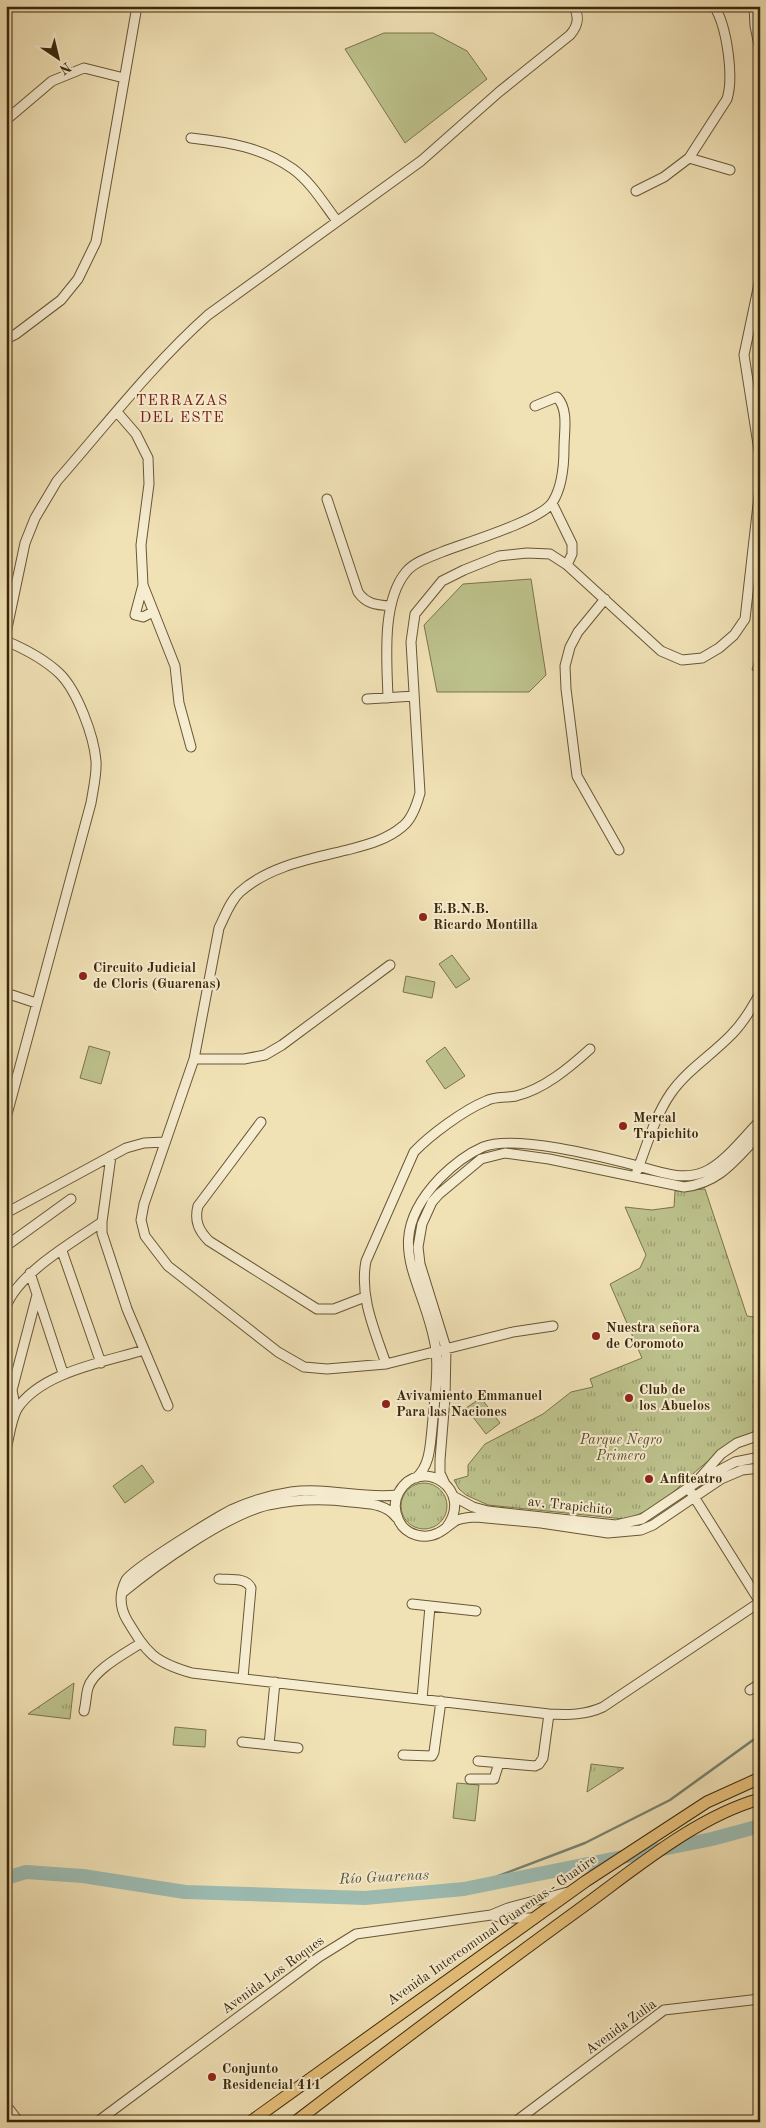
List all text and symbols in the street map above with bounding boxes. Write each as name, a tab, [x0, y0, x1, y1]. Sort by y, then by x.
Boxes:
north arrow	[32, 32, 82, 82]
text: N	[56, 59, 73, 77]
district label: TERRAZAS DEL ESTE	[136, 394, 228, 426]
place label: E.B.N.B. Ricardo Montilla	[433, 902, 538, 932]
marker: E.B.N.B. Ricardo Montilla	[417, 911, 429, 923]
place label: Circuito Judicial de Cloris (Guarenas)	[93, 961, 221, 991]
marker: Circuito Judicial de Cloris (Guarenas)	[77, 970, 89, 982]
place label: Mercal Trapichito	[633, 1111, 699, 1141]
marker: Mercal Trapichito	[617, 1120, 629, 1132]
place label: Nuestra señora de Coromoto	[606, 1321, 700, 1351]
marker: Nuestra señora de Coromoto	[590, 1330, 602, 1342]
place label: Club de los Abuelos	[639, 1383, 710, 1413]
place label: Avivamiento Emmanuel Para las Naciones	[396, 1389, 542, 1419]
marker: Club de los Abuelos	[623, 1392, 635, 1404]
marker: Avivamiento Emmanuel Para las Naciones	[380, 1398, 392, 1410]
park label: Parque Negro Primero	[579, 1433, 662, 1463]
place label: Anfiteatro	[659, 1472, 722, 1486]
marker: Anfiteatro	[643, 1473, 655, 1485]
street label: av. Trapichito	[527, 1495, 613, 1517]
street label: Avenida Intercomunal Guarenas - Guatire	[385, 1852, 599, 2008]
water label: Río Guarenas	[338, 1868, 429, 1888]
street label: Avenida Los Roques	[219, 1933, 327, 2017]
street label: Avenida Zulia	[583, 1997, 659, 2057]
place label: Conjunto Residencial 411	[222, 2062, 321, 2092]
marker: Conjunto Residencial 411	[206, 2071, 218, 2083]

